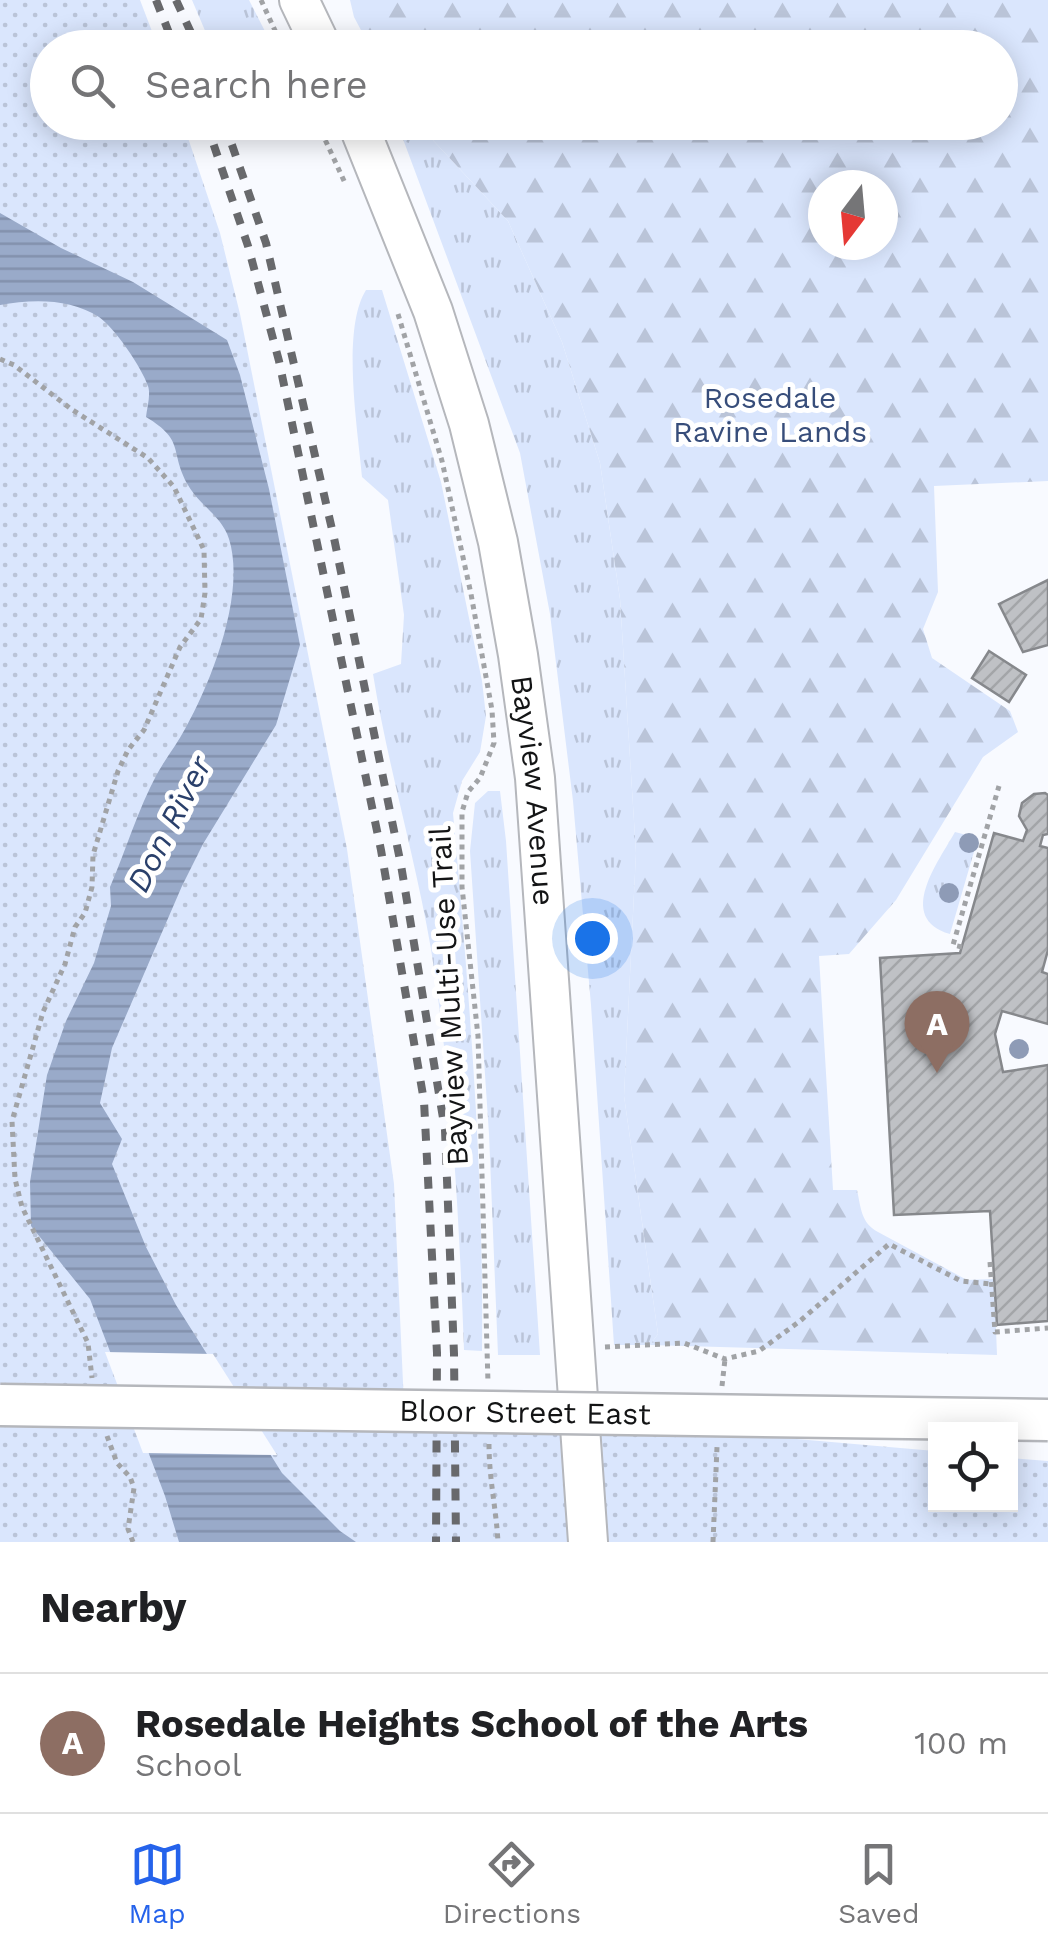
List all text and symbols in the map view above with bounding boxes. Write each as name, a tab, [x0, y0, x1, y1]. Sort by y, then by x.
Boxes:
search box	[30, 30, 1018, 140]
icon: search	[65, 58, 120, 113]
text: Search here	[145, 63, 368, 107]
north arrow	[808, 170, 898, 260]
park label: Rosedale Ravine Lands	[673, 380, 867, 449]
street label: Bayview Avenue	[504, 673, 562, 907]
water label: Don River	[119, 748, 220, 898]
street label: Bayview Multi-Use Trail	[422, 825, 475, 1167]
your location	[567, 913, 618, 964]
pin: A	[904, 990, 970, 1073]
street label: Bloor Street East	[399, 1393, 651, 1431]
map controls	[928, 1422, 1018, 1512]
button: locate	[928, 1422, 1018, 1512]
text: Nearby	[40, 1583, 187, 1632]
text: Rosedale Heights School of the Arts	[135, 1702, 808, 1746]
text: A	[62, 1724, 83, 1762]
text: 100 m	[914, 1724, 1008, 1762]
text: School	[135, 1746, 241, 1784]
tab: Map	[129, 1837, 186, 1930]
tab: Directions	[443, 1837, 581, 1930]
tab: Saved	[838, 1837, 919, 1930]

